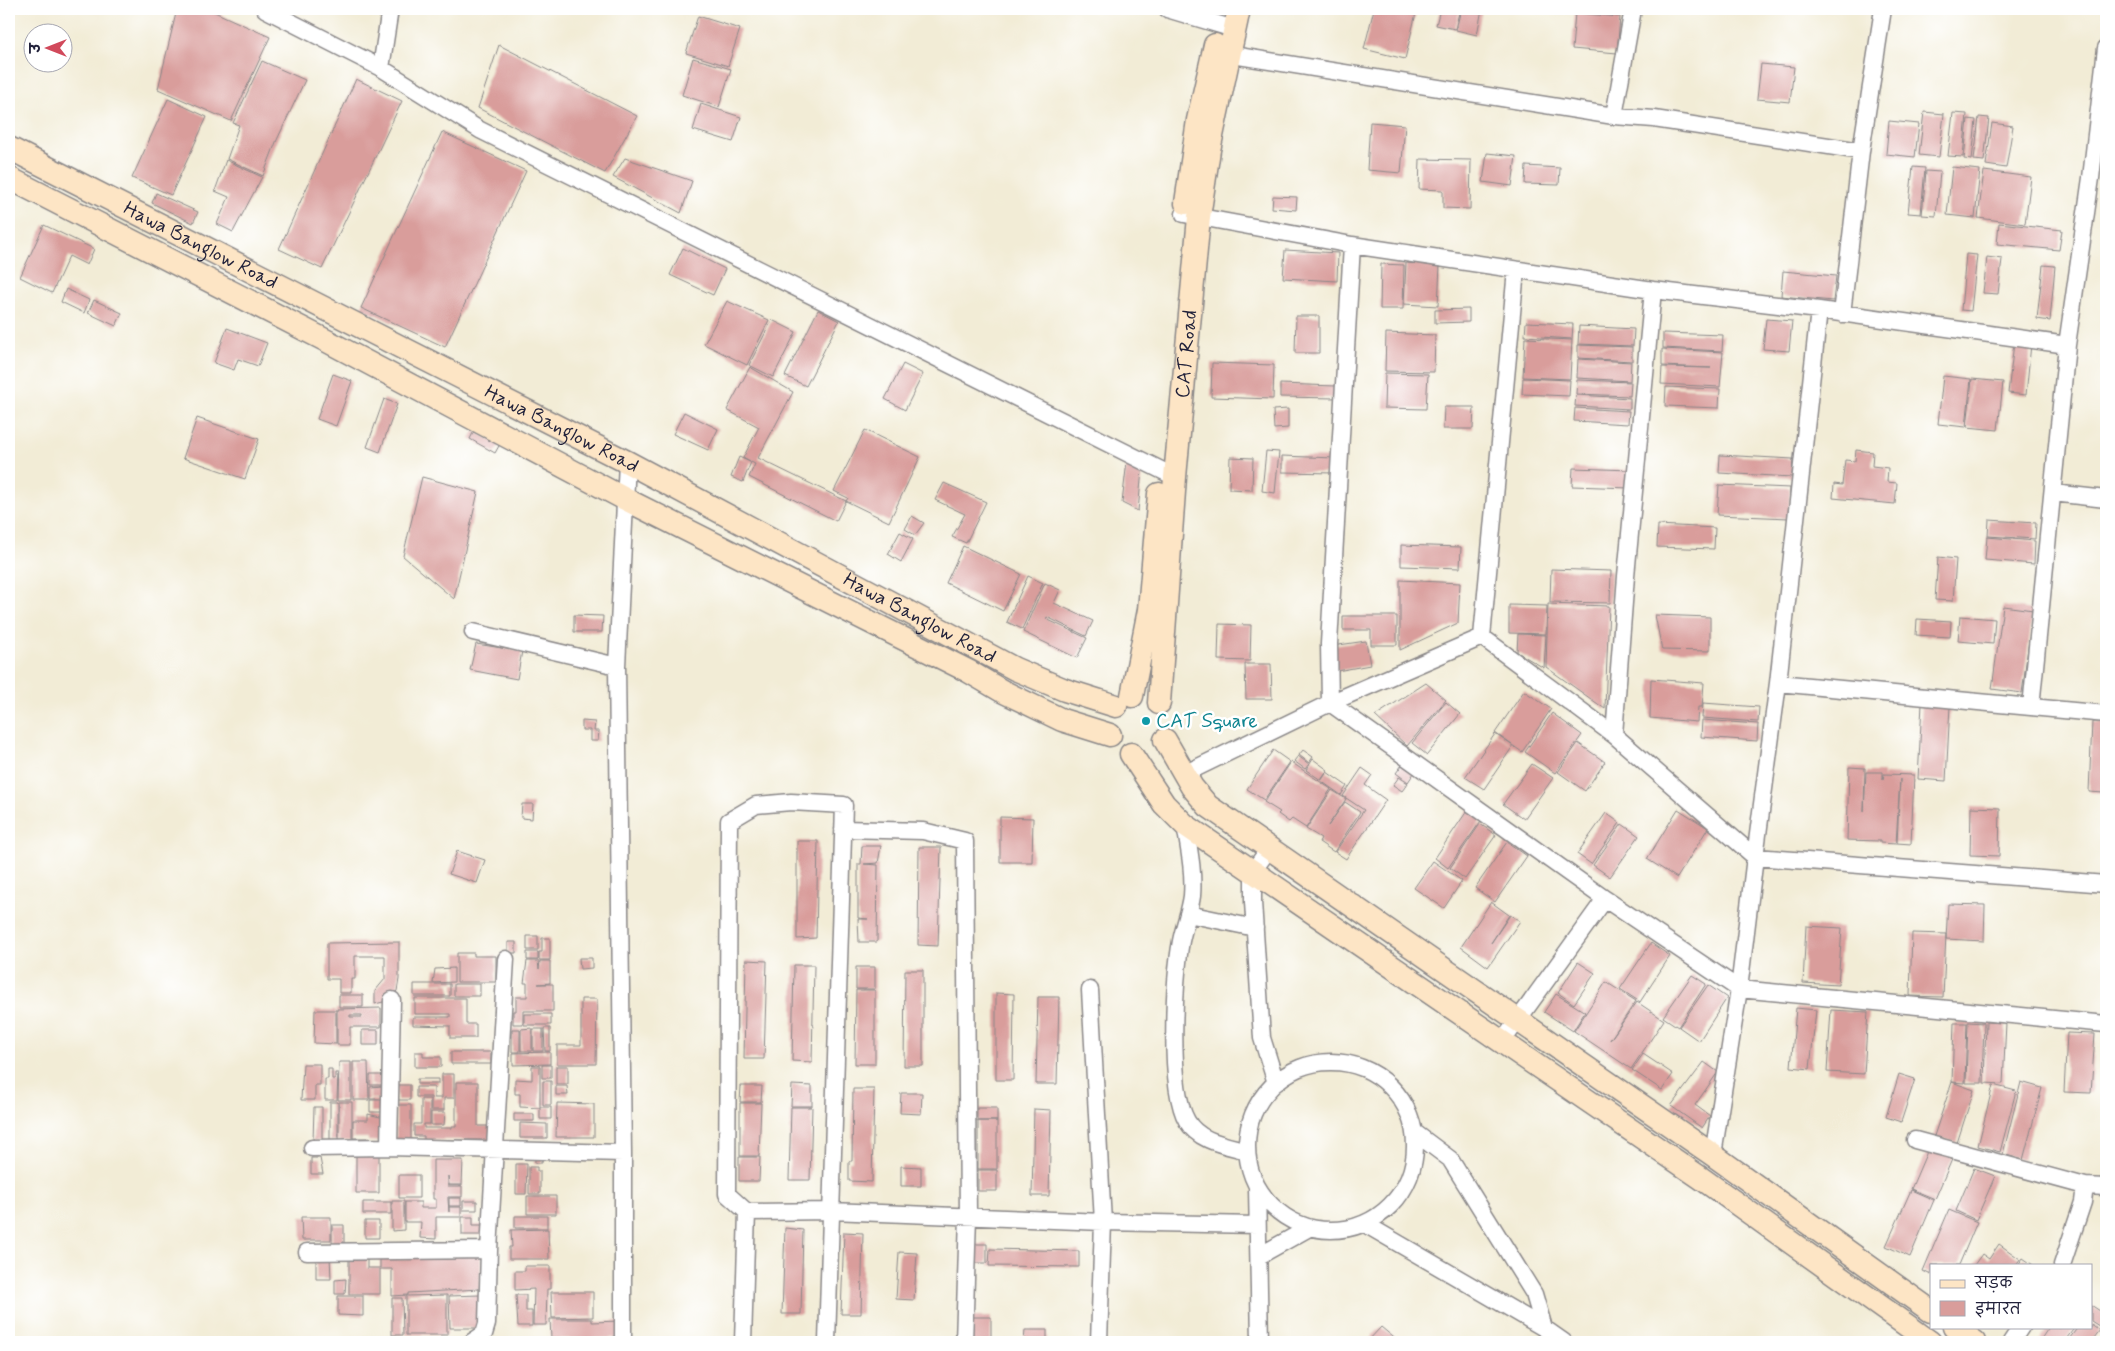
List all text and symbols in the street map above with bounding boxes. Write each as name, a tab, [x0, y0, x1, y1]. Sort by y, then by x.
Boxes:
north arrow	[22, 22, 72, 72]
text: उ	[27, 42, 45, 55]
street label: Hawa Banglow Road	[119, 195, 282, 296]
street label: CAT Road	[1169, 309, 1204, 399]
street label: Hawa Banglow Road	[480, 378, 644, 479]
street label: Hawa Banglow Road	[838, 566, 1001, 670]
place label: CAT Square	[1156, 708, 1258, 735]
marker: CAT Square	[1140, 715, 1152, 727]
legend	[1930, 1264, 2092, 1328]
text: सड़क	[1974, 1274, 2013, 1294]
text: इमारत	[1975, 1300, 2022, 1320]

